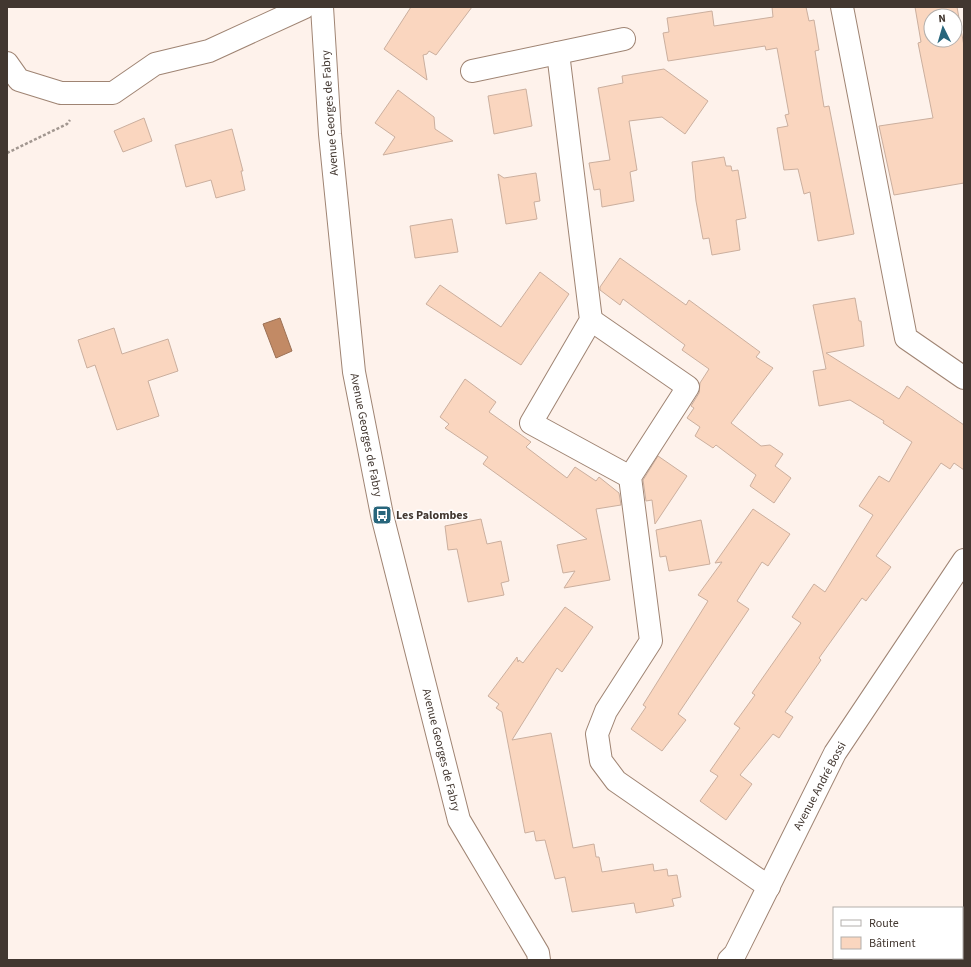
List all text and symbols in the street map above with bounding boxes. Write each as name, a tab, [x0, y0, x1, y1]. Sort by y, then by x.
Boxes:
north arrow	[923, 8, 963, 48]
text: N	[938, 11, 946, 26]
street label: Avenue Georges de Fabry	[317, 49, 343, 176]
street label: Avenue Georges de Fabry	[346, 372, 386, 499]
bus stop icon: Les Palombes	[371, 504, 393, 526]
place label: Les Palombes	[396, 507, 468, 524]
street label: Avenue Georges de Fabry	[418, 687, 465, 813]
street label: Avenue André Bossi	[789, 739, 851, 833]
legend	[833, 907, 963, 959]
text: Route	[869, 915, 899, 932]
text: Bâtiment	[869, 935, 915, 952]

